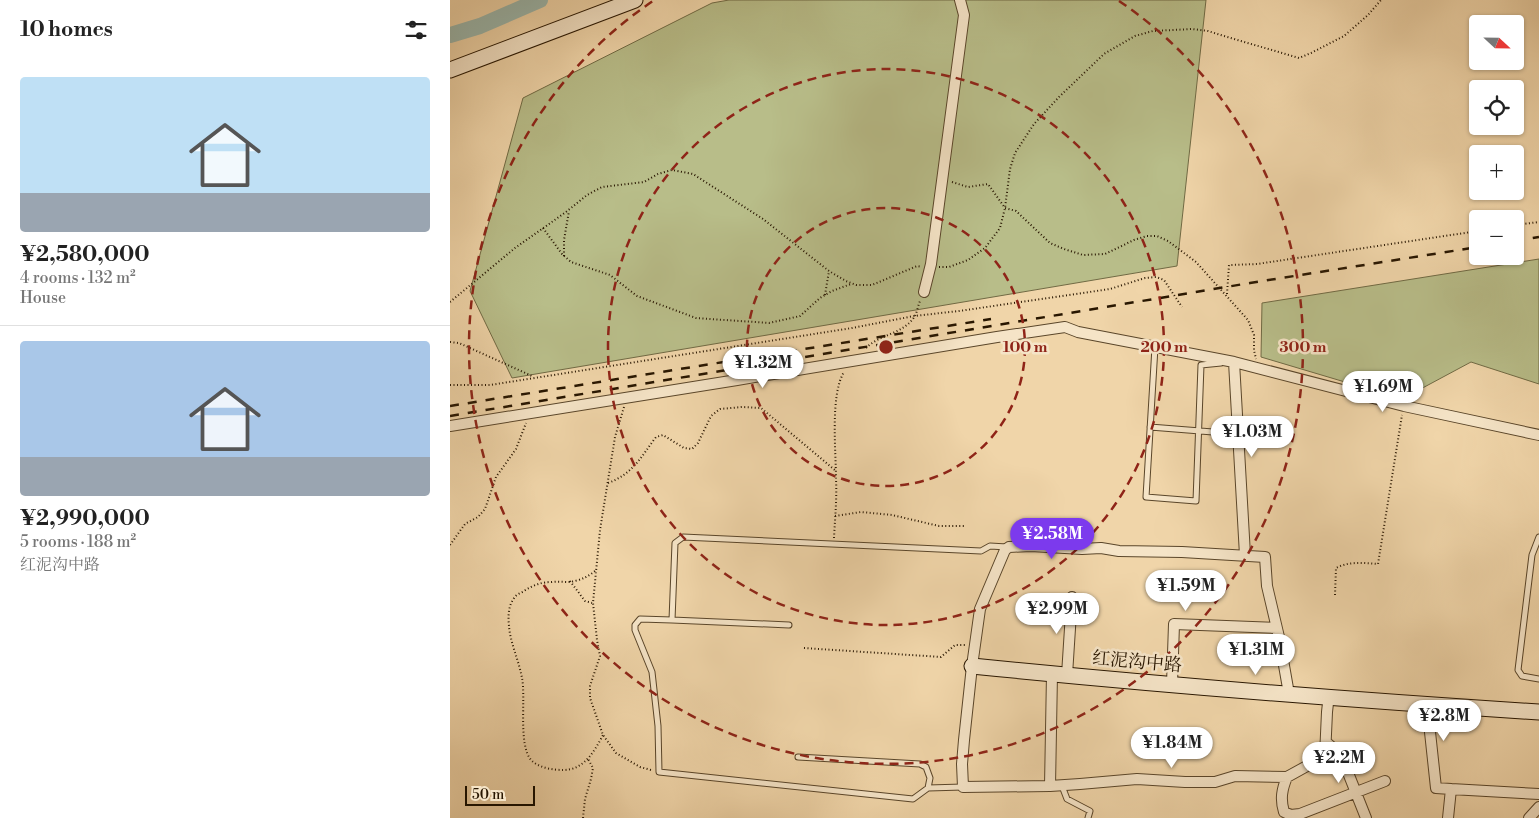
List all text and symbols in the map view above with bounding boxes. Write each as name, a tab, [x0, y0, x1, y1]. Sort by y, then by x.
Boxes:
north arrow	[1469, 15, 1524, 70]
map controls	[1469, 15, 1524, 265]
icon: filters	[402, 16, 430, 44]
text: 10 homes	[20, 17, 113, 43]
button: locate	[1469, 80, 1524, 135]
icon: home	[180, 110, 270, 200]
button: +	[1469, 145, 1524, 200]
button: −	[1469, 210, 1524, 265]
text: ¥2,580,000	[20, 242, 150, 268]
text: 4 rooms · 132 m²	[20, 268, 136, 288]
text: House	[20, 288, 66, 308]
centre of rings	[877, 338, 895, 356]
text: 100 m	[1003, 338, 1048, 357]
text: 200 m	[1140, 338, 1188, 357]
text: 300 m	[1280, 338, 1327, 357]
pin: ¥1.32M	[722, 346, 804, 389]
text: ¥1.32M	[734, 353, 792, 373]
pin: ¥1.69M	[1342, 370, 1424, 413]
icon: home	[180, 374, 270, 464]
text: ¥1.69M	[1353, 377, 1413, 397]
pin: ¥1.03M	[1211, 416, 1293, 458]
text: ¥1.03M	[1222, 422, 1282, 442]
text: ¥2,990,000	[20, 506, 150, 532]
pin: ¥2.58M	[1011, 518, 1093, 560]
text: ¥2.58M	[1021, 524, 1083, 544]
text: 5 rooms · 188 m²	[20, 532, 136, 552]
text: 红泥沟中路	[20, 555, 100, 575]
pin: ¥1.59M	[1145, 570, 1227, 612]
text: ¥1.59M	[1156, 576, 1216, 596]
pin: ¥2.99M	[1016, 592, 1098, 635]
text: ¥2.99M	[1026, 599, 1088, 619]
pin: ¥1.31M	[1215, 634, 1297, 676]
text: ¥1.31M	[1228, 640, 1284, 660]
street label: 红泥沟中路	[1091, 647, 1183, 677]
pin: ¥2.8M	[1409, 700, 1479, 742]
text: ¥2.8M	[1418, 706, 1470, 726]
pin: ¥1.84M	[1131, 726, 1213, 769]
text: ¥1.84M	[1142, 733, 1202, 753]
pin: ¥2.2M	[1304, 742, 1374, 784]
text: ¥2.2M	[1313, 748, 1365, 768]
scale bar	[465, 783, 535, 806]
text: 50 m	[472, 786, 504, 804]

